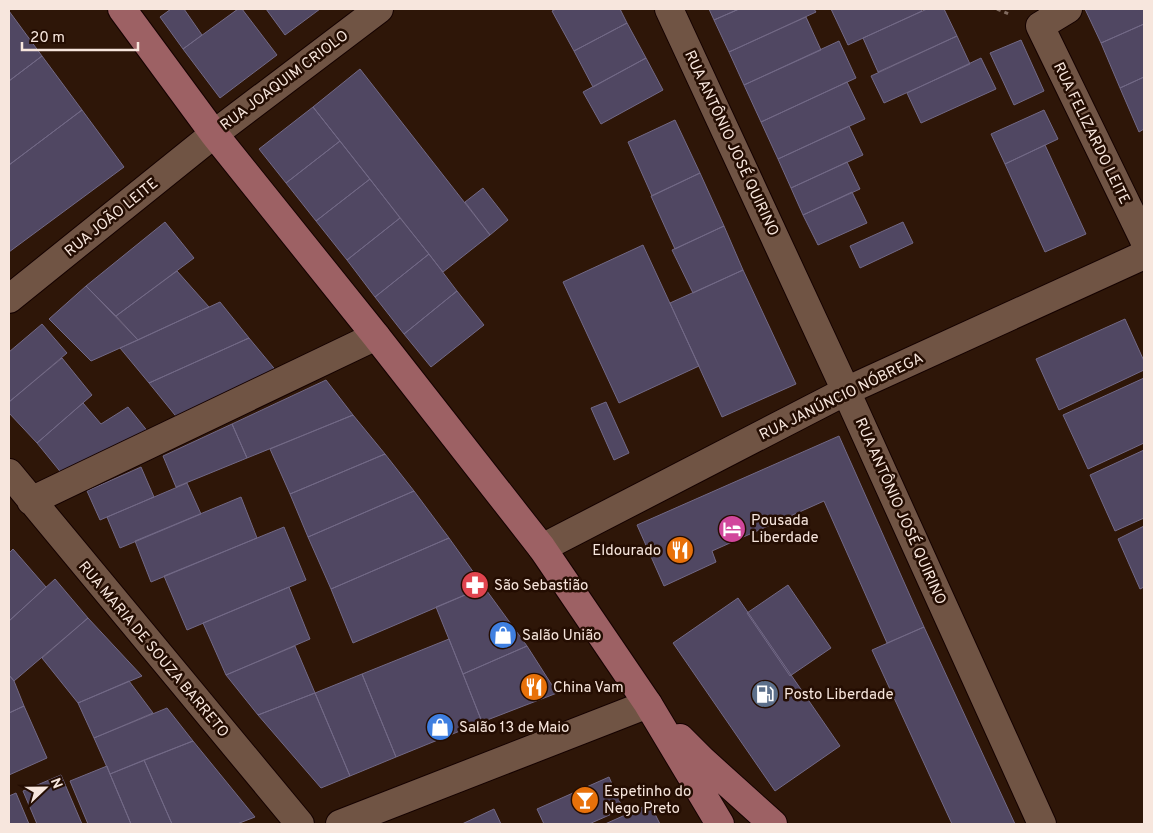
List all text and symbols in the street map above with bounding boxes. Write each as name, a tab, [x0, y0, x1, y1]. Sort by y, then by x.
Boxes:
scale bar	[22, 20, 139, 52]
street label: RUA JOAQUIM CRIOLO	[217, 27, 353, 136]
text: 20 m	[30, 29, 65, 48]
street label: RUA ANTÔNIO JOSÉ QUIRINO	[679, 47, 784, 239]
street label: RUA FELIZARDO LEITE	[1048, 60, 1133, 208]
street label: RUA JOÃO LEITE	[61, 174, 162, 262]
street label: RUA JANÚNCIO NÓBREGA	[756, 348, 927, 445]
street label: RUA ANTÔNIO JOSÉ QUIRINO	[850, 414, 951, 608]
place label: Pousada Liberdade	[751, 512, 819, 548]
hotel icon: Pousada Liberdade	[717, 514, 747, 544]
restaurant icon: Eldourado	[665, 535, 695, 565]
place label: Eldourado	[592, 542, 661, 561]
street label: RUA MARIA DE SOUZA BARRETO	[73, 558, 232, 742]
pharmacy icon: São Sebastião	[460, 570, 490, 600]
place label: São Sebastião	[494, 577, 588, 596]
shop icon: Salão União	[488, 620, 518, 650]
place label: Salão União	[522, 627, 601, 646]
restaurant icon: China Vam	[519, 672, 549, 702]
place label: China Vam	[553, 679, 624, 698]
fuel station icon: Posto Liberdade	[750, 679, 780, 709]
place label: Posto Liberdade	[784, 686, 894, 705]
shop icon: Salão 13 de Maio	[425, 712, 455, 742]
place label: Salão 13 de Maio	[459, 719, 569, 738]
north arrow	[20, 763, 70, 813]
text: N	[46, 776, 65, 792]
place label: Espetinho do Nego Preto	[604, 783, 691, 819]
bar icon: Espetinho do Nego Preto	[570, 785, 600, 815]

